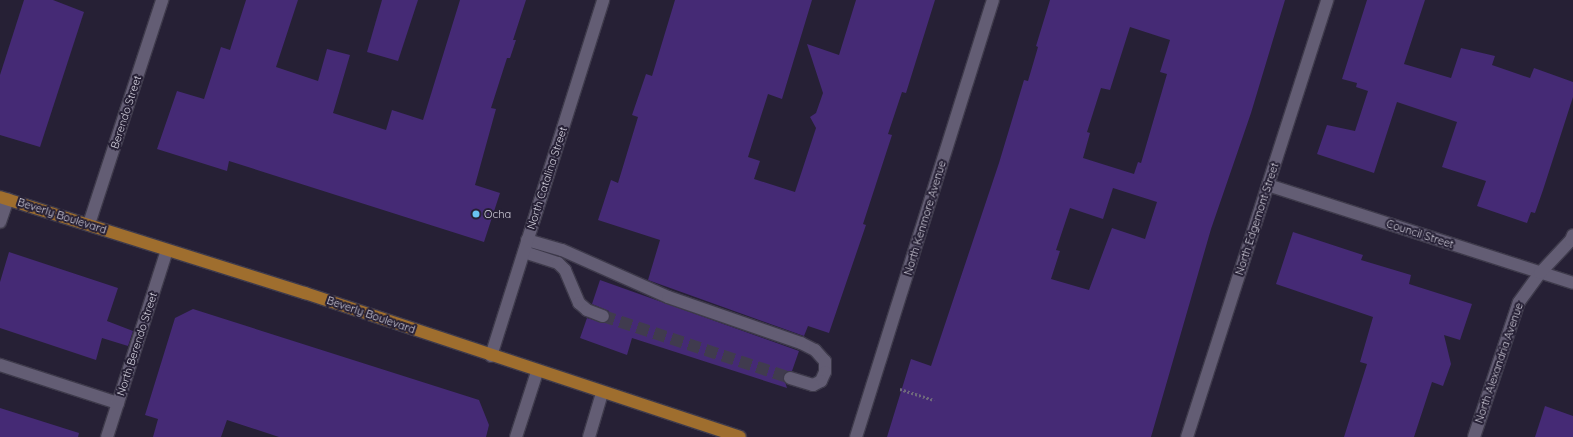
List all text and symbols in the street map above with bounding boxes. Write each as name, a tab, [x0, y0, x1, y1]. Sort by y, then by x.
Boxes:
street label: Berendo Street	[108, 74, 144, 150]
street label: North Catalina Street	[524, 125, 570, 231]
street label: North Kenmore Avenue	[901, 159, 949, 277]
street label: North Edgemont Street	[1233, 161, 1281, 277]
street label: Beverly Boulevard	[16, 195, 108, 237]
place label: Ocha	[484, 207, 511, 221]
marker: Ocha	[471, 209, 481, 219]
street label: Council Street	[1385, 217, 1455, 251]
street label: North Berendo Street	[114, 291, 160, 397]
street label: Beverly Boulevard	[325, 294, 417, 336]
street label: North Alexandria Avenue	[1472, 301, 1526, 425]

